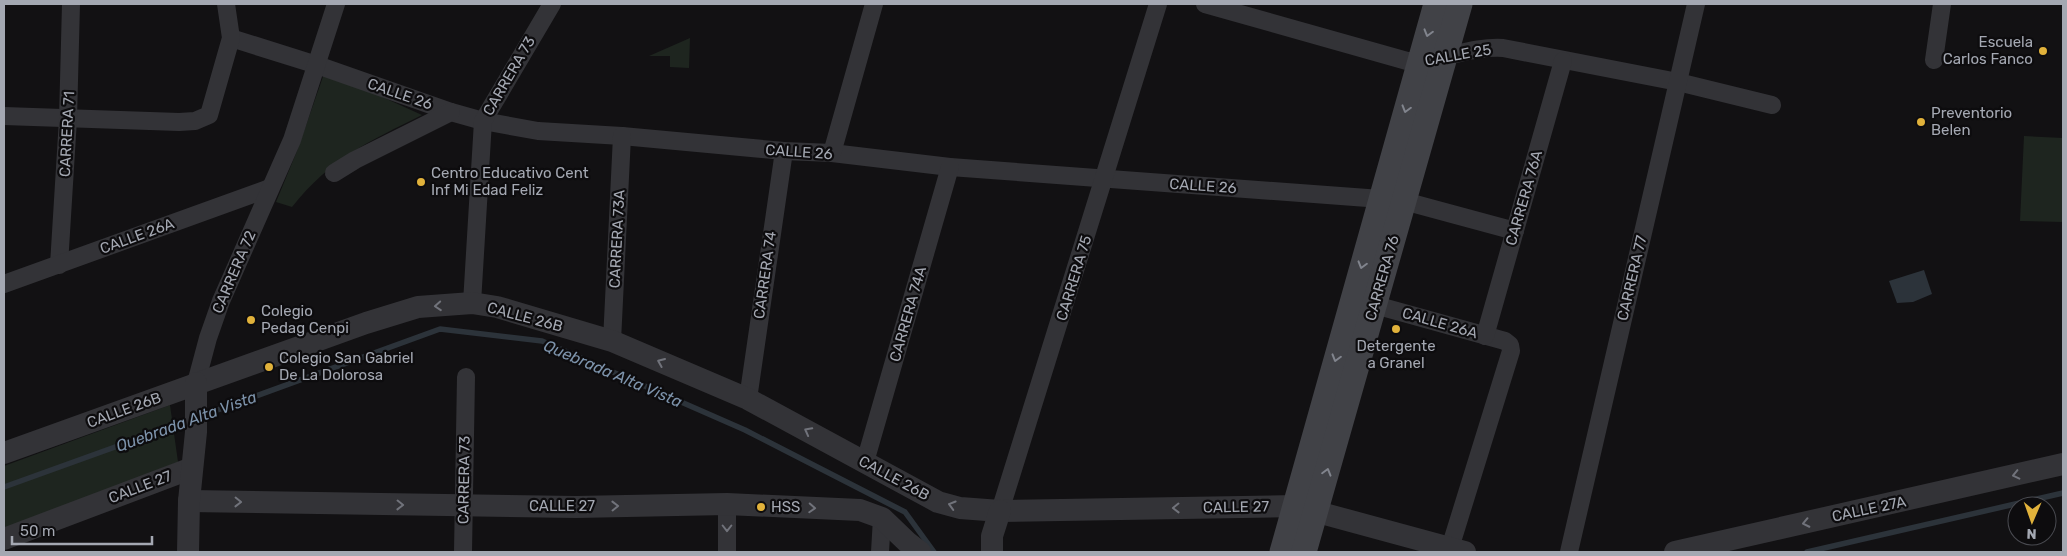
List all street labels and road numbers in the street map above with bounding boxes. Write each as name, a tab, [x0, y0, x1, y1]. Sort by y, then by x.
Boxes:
street label: CARRERA 73	[479, 33, 539, 119]
street label: CALLE 25	[1423, 40, 1493, 70]
street label: CALLE 26	[365, 75, 435, 113]
street label: CARRERA 71	[56, 91, 78, 177]
street label: CALLE 26	[765, 141, 833, 163]
street label: CARRERA 76A	[1502, 148, 1546, 248]
street label: CALLE 26	[1169, 175, 1237, 197]
street label: CARRERA 73A	[605, 189, 629, 289]
street label: CALLE 26A	[98, 214, 176, 258]
street label: CARRERA 72	[208, 228, 260, 316]
street label: CARRERA 74	[750, 230, 780, 320]
street label: CARRERA 75	[1052, 233, 1096, 323]
street label: CARRERA 76	[1361, 233, 1403, 323]
street label: CARRERA 77	[1613, 233, 1651, 323]
street label: CARRERA 74A	[886, 264, 930, 364]
street label: CALLE 26B	[485, 298, 565, 336]
street label: CALLE 26A	[1400, 304, 1480, 342]
street label: CALLE 26B	[85, 388, 163, 432]
street label: CARRERA 73	[454, 436, 474, 524]
street label: CALLE 26B	[856, 452, 932, 504]
street label: CALLE 27	[106, 467, 174, 507]
street label: CALLE 27A	[1830, 492, 1908, 526]
street label: CALLE 27	[529, 497, 595, 515]
street label: CALLE 27	[1203, 497, 1270, 517]

